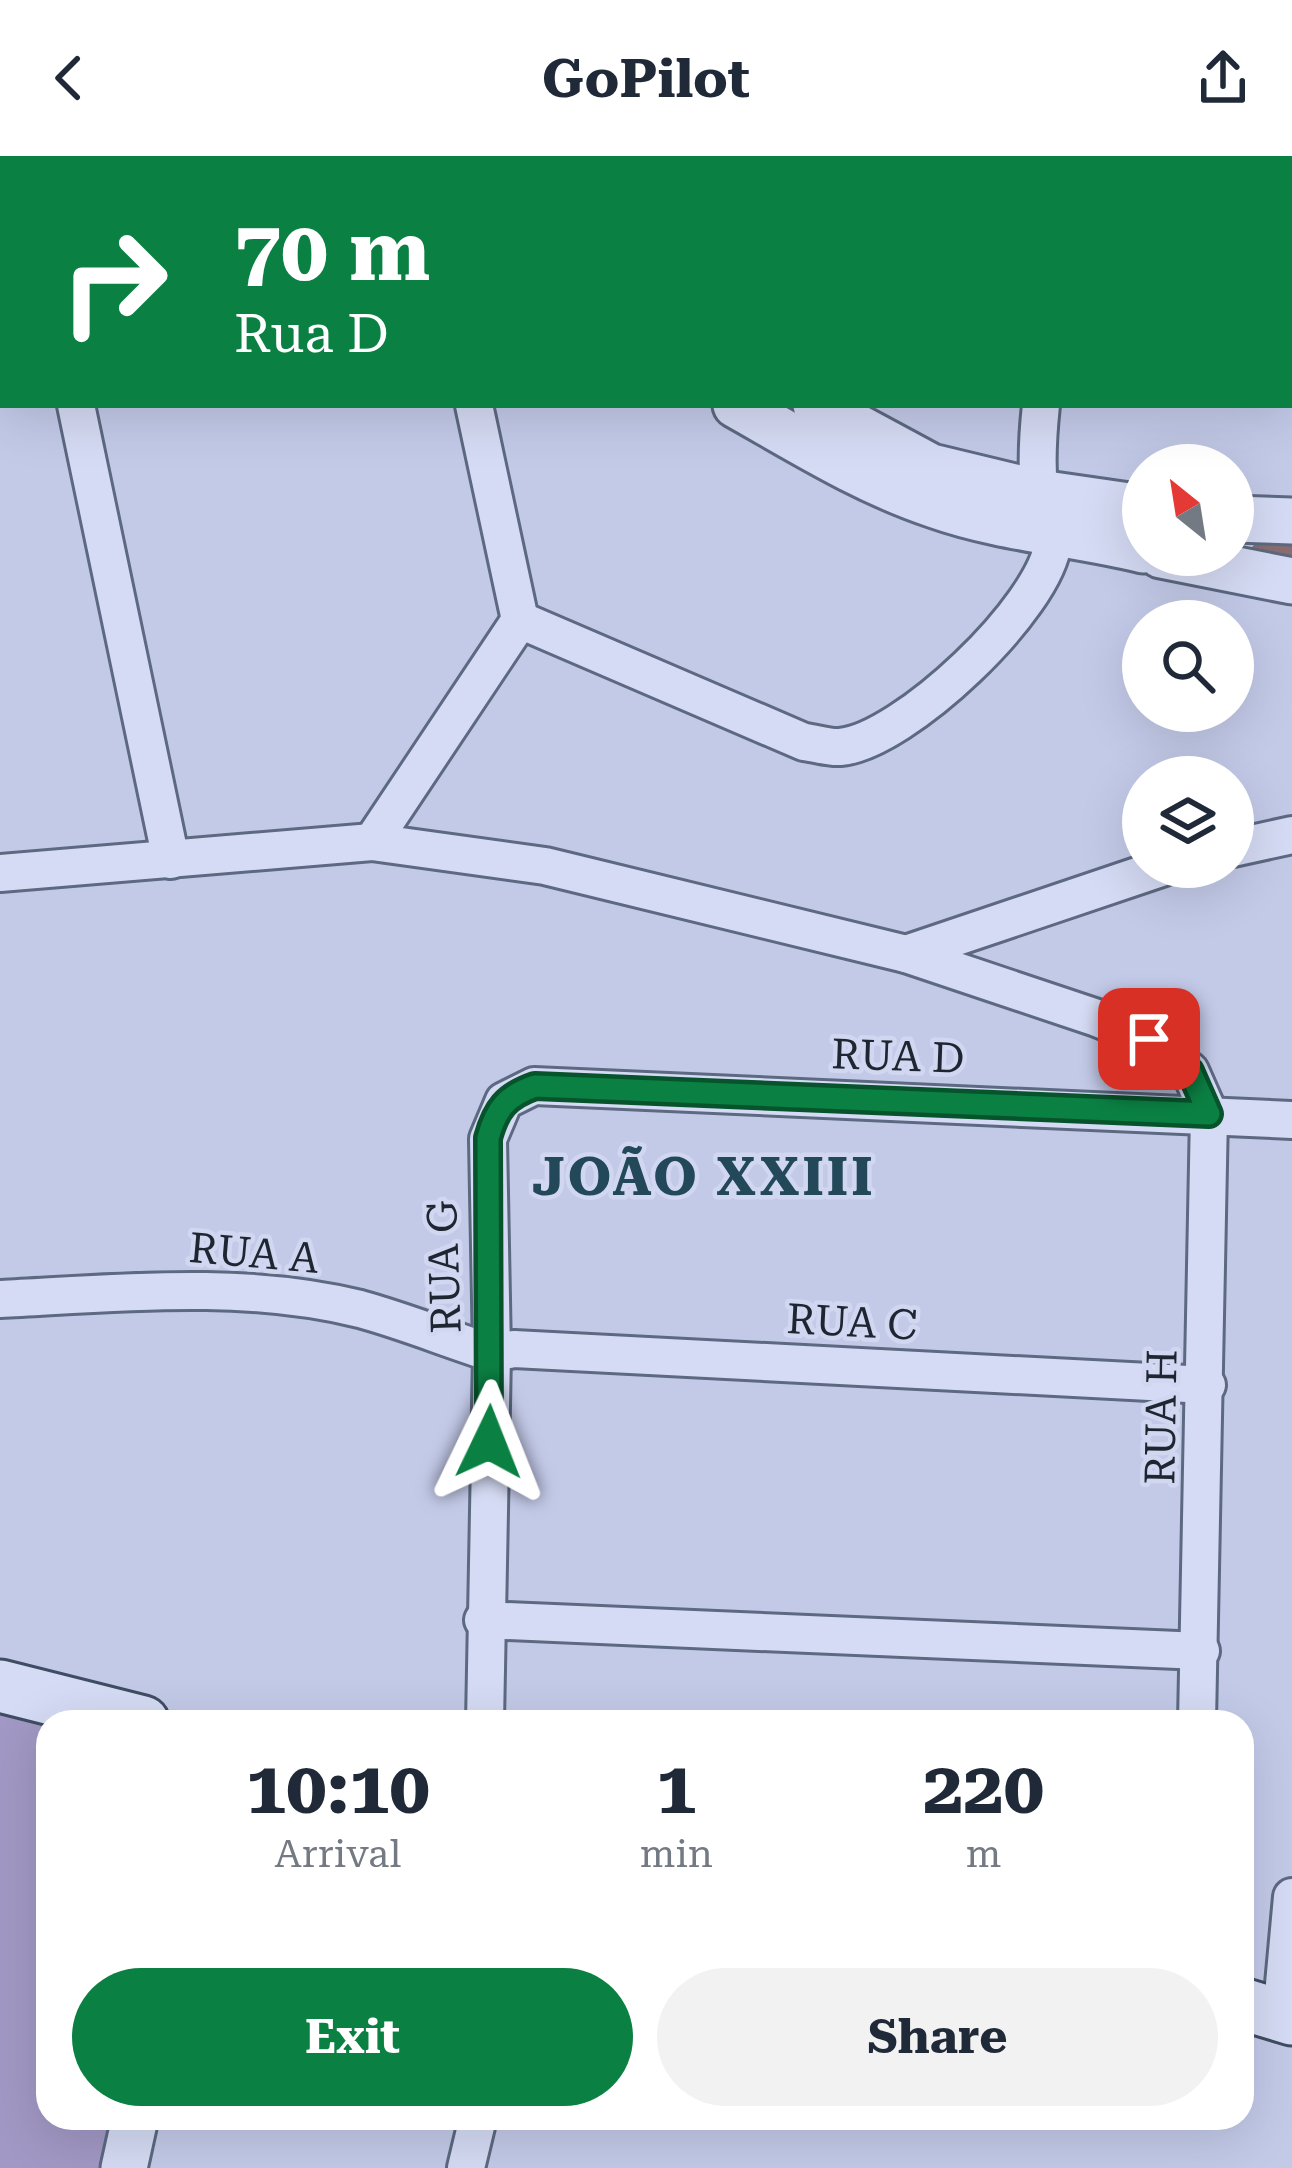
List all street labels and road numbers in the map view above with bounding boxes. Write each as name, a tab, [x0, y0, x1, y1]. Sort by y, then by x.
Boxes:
street label: RUA D	[831, 1029, 965, 1083]
street label: RUA G	[417, 1200, 471, 1334]
street label: RUA A	[187, 1223, 321, 1283]
street label: RUA C	[785, 1294, 919, 1350]
street label: RUA H	[1135, 1349, 1187, 1485]

